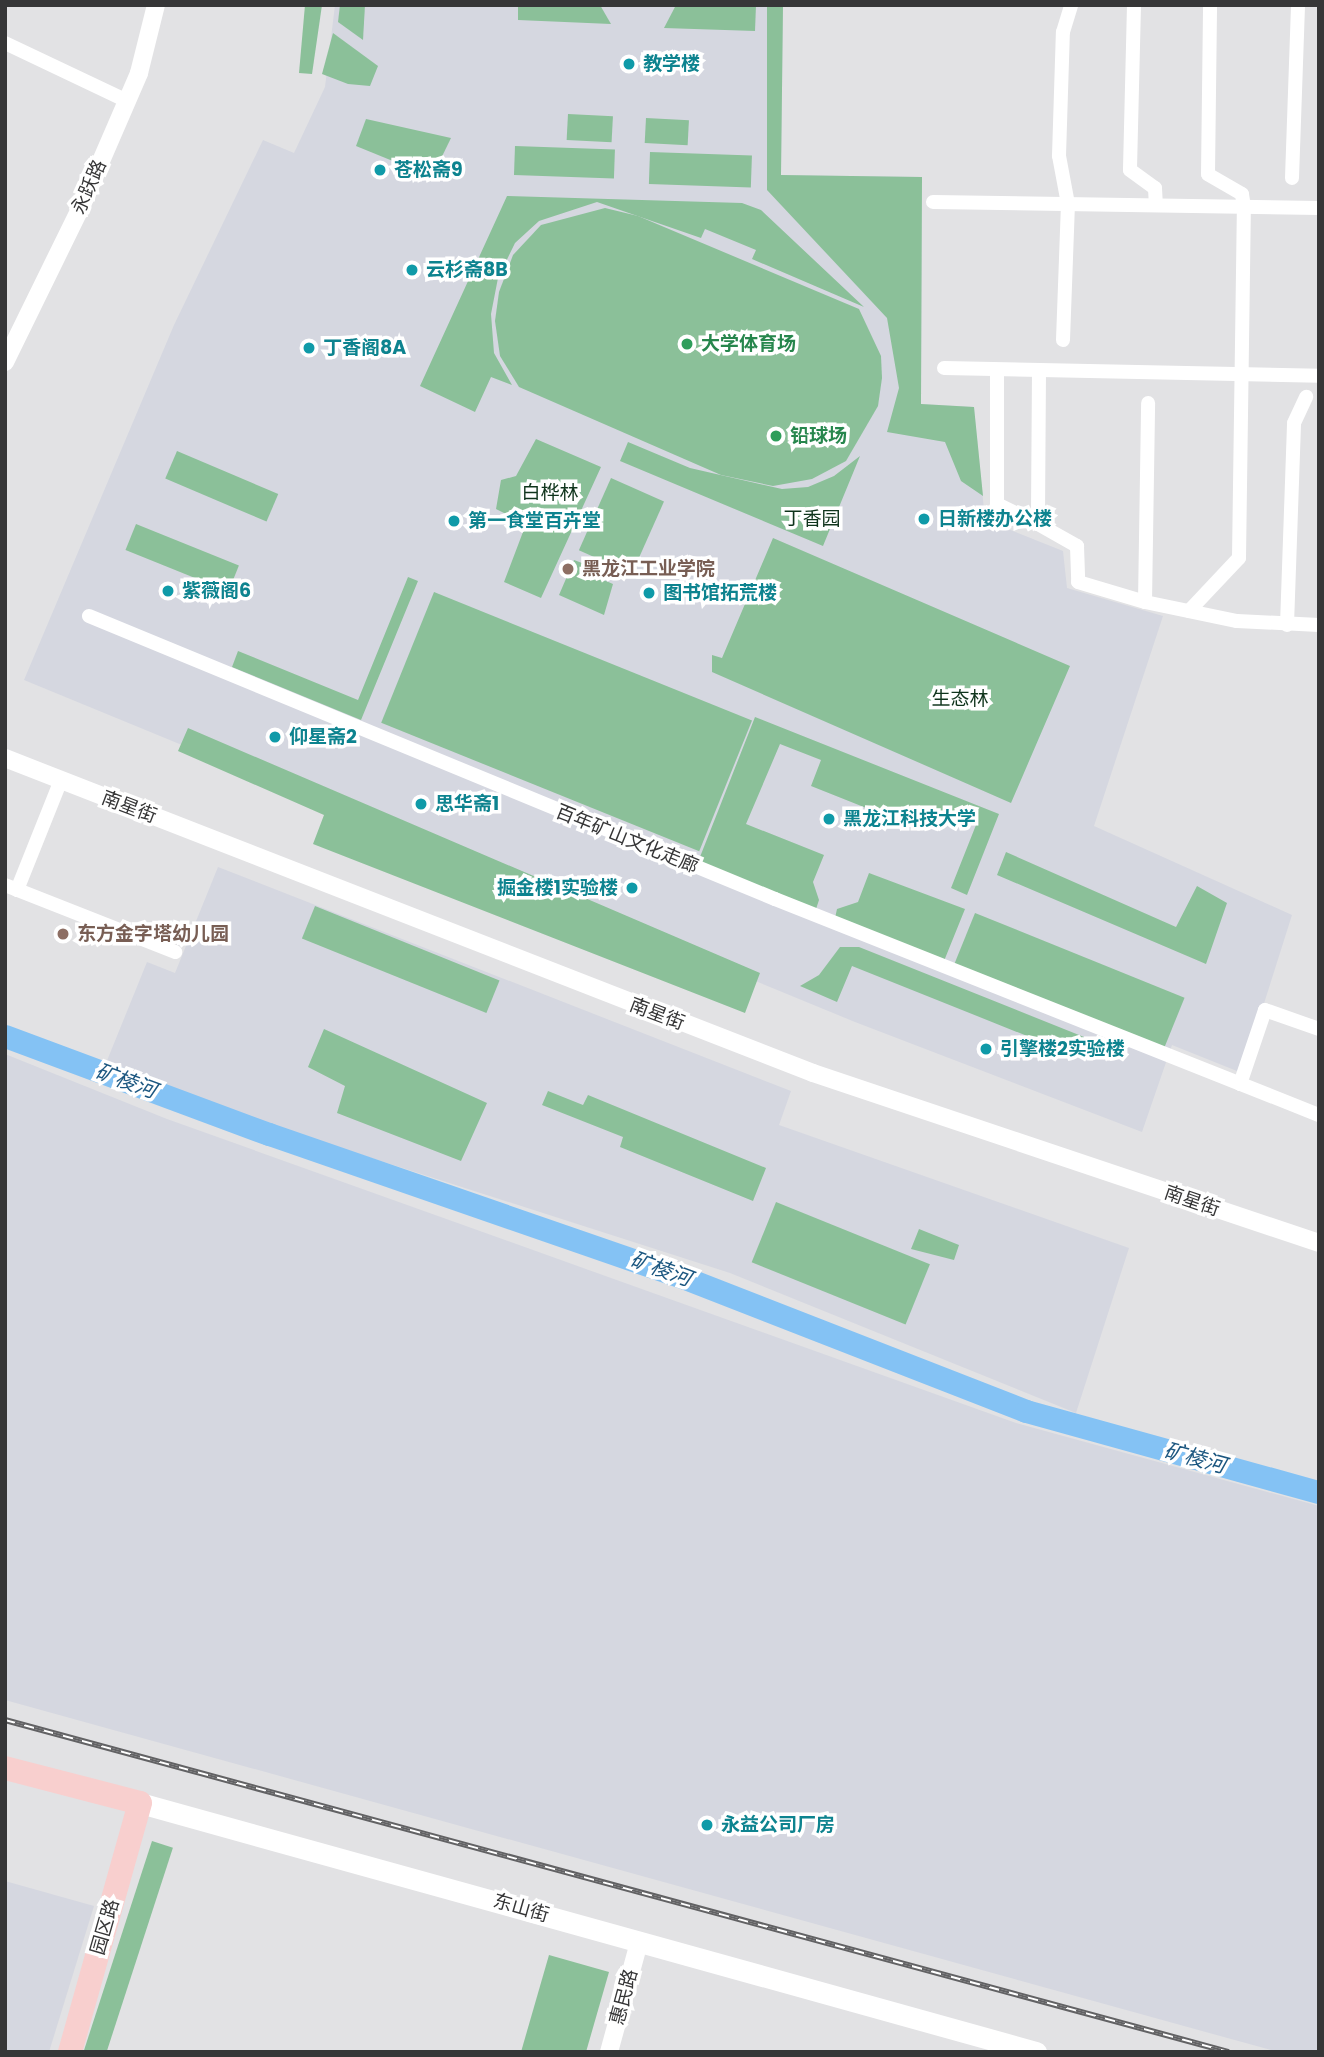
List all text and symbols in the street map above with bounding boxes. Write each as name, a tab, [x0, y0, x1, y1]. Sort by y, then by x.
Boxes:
place label: 教学楼	[643, 53, 700, 75]
marker: 教学楼	[621, 56, 637, 72]
street label: 永跃路	[67, 156, 111, 218]
place label: 苍松斋9	[394, 159, 463, 181]
marker: 苍松斋9	[372, 162, 388, 178]
place label: 云杉斋8B	[426, 259, 508, 281]
marker: 云杉斋8B	[404, 262, 420, 278]
place label: 大学体育场	[701, 333, 796, 355]
marker: 大学体育场	[679, 336, 695, 352]
place label: 丁香阁8A	[323, 337, 406, 359]
marker: 丁香阁8A	[301, 340, 317, 356]
place label: 铅球场	[790, 425, 847, 447]
marker: 铅球场	[768, 428, 784, 444]
park label: 白桦林	[522, 482, 578, 504]
park label: 丁香园	[784, 508, 840, 530]
place label: 日新楼办公楼	[938, 508, 1052, 530]
place label: 第一食堂百卉堂	[468, 510, 601, 532]
marker: 日新楼办公楼	[916, 511, 932, 527]
marker: 第一食堂百卉堂	[446, 513, 462, 529]
place label: 黑龙江工业学院	[582, 558, 715, 580]
marker: 黑龙江工业学院	[560, 561, 576, 577]
place label: 紫薇阁6	[182, 580, 251, 602]
place label: 图书馆拓荒楼	[663, 582, 777, 604]
marker: 紫薇阁6	[160, 583, 176, 599]
marker: 图书馆拓荒楼	[641, 585, 657, 601]
park label: 生态林	[932, 688, 988, 710]
place label: 仰星斋2	[289, 726, 357, 748]
marker: 仰星斋2	[267, 729, 283, 745]
street label: 南星街	[98, 786, 160, 828]
place label: 思华斋1	[435, 793, 499, 815]
marker: 思华斋1	[413, 796, 429, 812]
street label: 百年矿山文化走廊	[552, 800, 702, 878]
place label: 黑龙江科技大学	[843, 808, 976, 830]
marker: 黑龙江科技大学	[821, 811, 837, 827]
place label: 掘金楼1实验楼	[497, 877, 618, 899]
marker: 掘金楼1实验楼	[624, 880, 640, 896]
place label: 东方金字塔幼儿园	[77, 923, 229, 945]
marker: 东方金字塔幼儿园	[55, 926, 71, 942]
street label: 南星街	[626, 993, 688, 1035]
place label: 引擎楼2实验楼	[1000, 1038, 1125, 1060]
marker: 引擎楼2实验楼	[978, 1041, 994, 1057]
water label: 矿棱河	[92, 1058, 160, 1104]
street label: 南星街	[1161, 1181, 1223, 1221]
water label: 矿棱河	[627, 1246, 695, 1292]
water label: 矿棱河	[1161, 1438, 1229, 1478]
place label: 永益公司厂房	[721, 1814, 835, 1836]
marker: 永益公司厂房	[699, 1817, 715, 1833]
street label: 东山街	[490, 1889, 552, 1927]
street label: 园区路	[86, 1896, 124, 1958]
street label: 惠民路	[606, 1967, 642, 2027]

